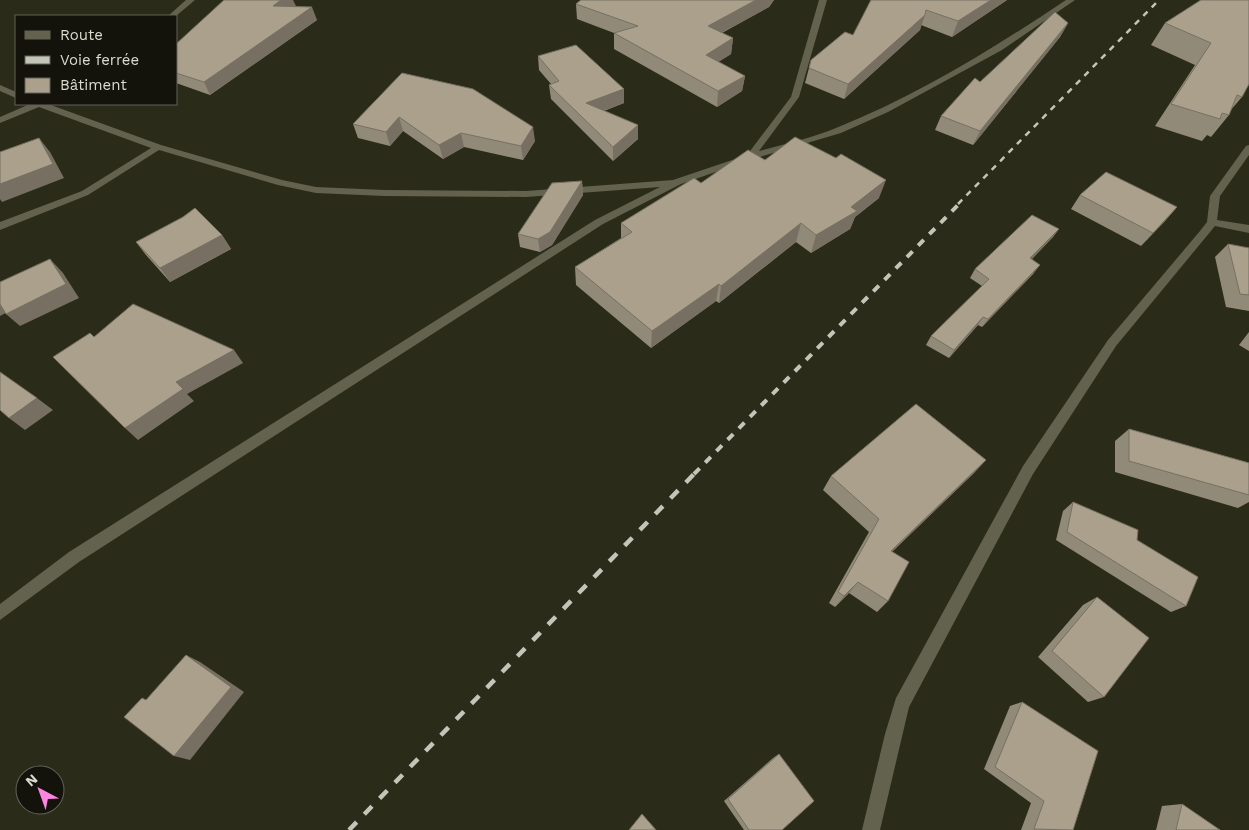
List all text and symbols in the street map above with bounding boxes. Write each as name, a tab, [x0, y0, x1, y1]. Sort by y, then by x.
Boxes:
legend	[15, 15, 178, 105]
text: Route	[60, 26, 103, 44]
text: Voie ferrée	[60, 51, 139, 69]
text: Bâtiment	[60, 76, 127, 94]
north arrow	[15, 765, 65, 815]
text: N	[22, 771, 41, 790]

